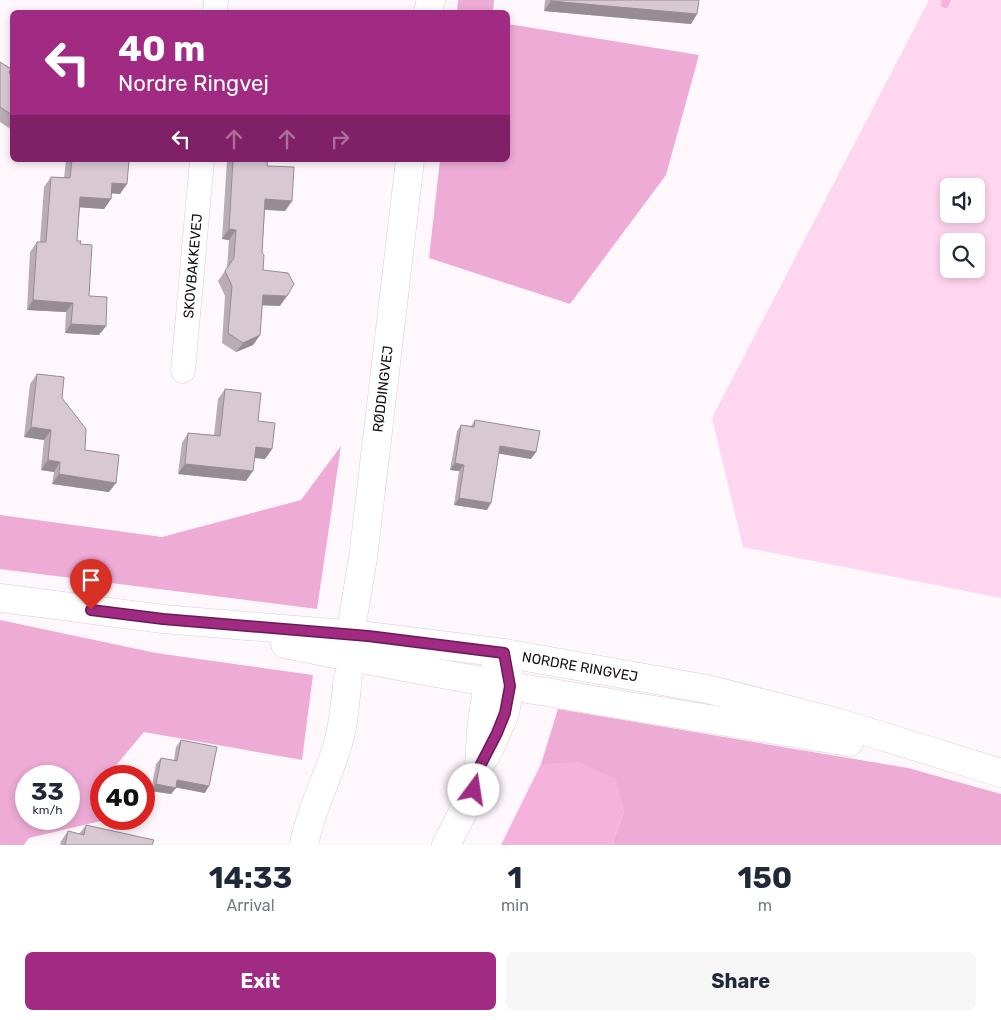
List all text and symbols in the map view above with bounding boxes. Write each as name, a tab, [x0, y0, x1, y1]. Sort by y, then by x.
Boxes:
text: 40 m	[118, 28, 205, 70]
icon: left	[35, 30, 100, 95]
text: Nordre Ringvej	[118, 70, 269, 97]
icon: left	[167, 125, 195, 153]
icon: ahead	[220, 125, 248, 153]
icon: ahead	[273, 125, 301, 153]
icon: right	[326, 125, 354, 153]
map controls	[940, 178, 985, 278]
button: sound	[940, 178, 985, 223]
street label: SKOVBAKKEVEJ	[180, 213, 206, 319]
button: search	[940, 233, 985, 278]
street label: RØDDINGVEJ	[369, 345, 397, 433]
pin	[70, 559, 112, 610]
icon: arrive	[77, 566, 105, 594]
street label: NORDRE RINGVEJ	[521, 648, 639, 686]
position arrow	[447, 763, 499, 815]
speed limit sign: 40	[90, 765, 155, 830]
text: 33	[31, 777, 64, 806]
text: km/h	[33, 803, 62, 817]
text: 14:33	[209, 860, 292, 896]
text: 1	[508, 860, 522, 896]
text: 150	[738, 860, 792, 896]
text: Arrival	[227, 896, 275, 915]
text: min	[501, 896, 529, 915]
text: m	[758, 896, 772, 915]
button: Exit	[25, 952, 496, 1010]
button: Share	[506, 952, 976, 1010]

